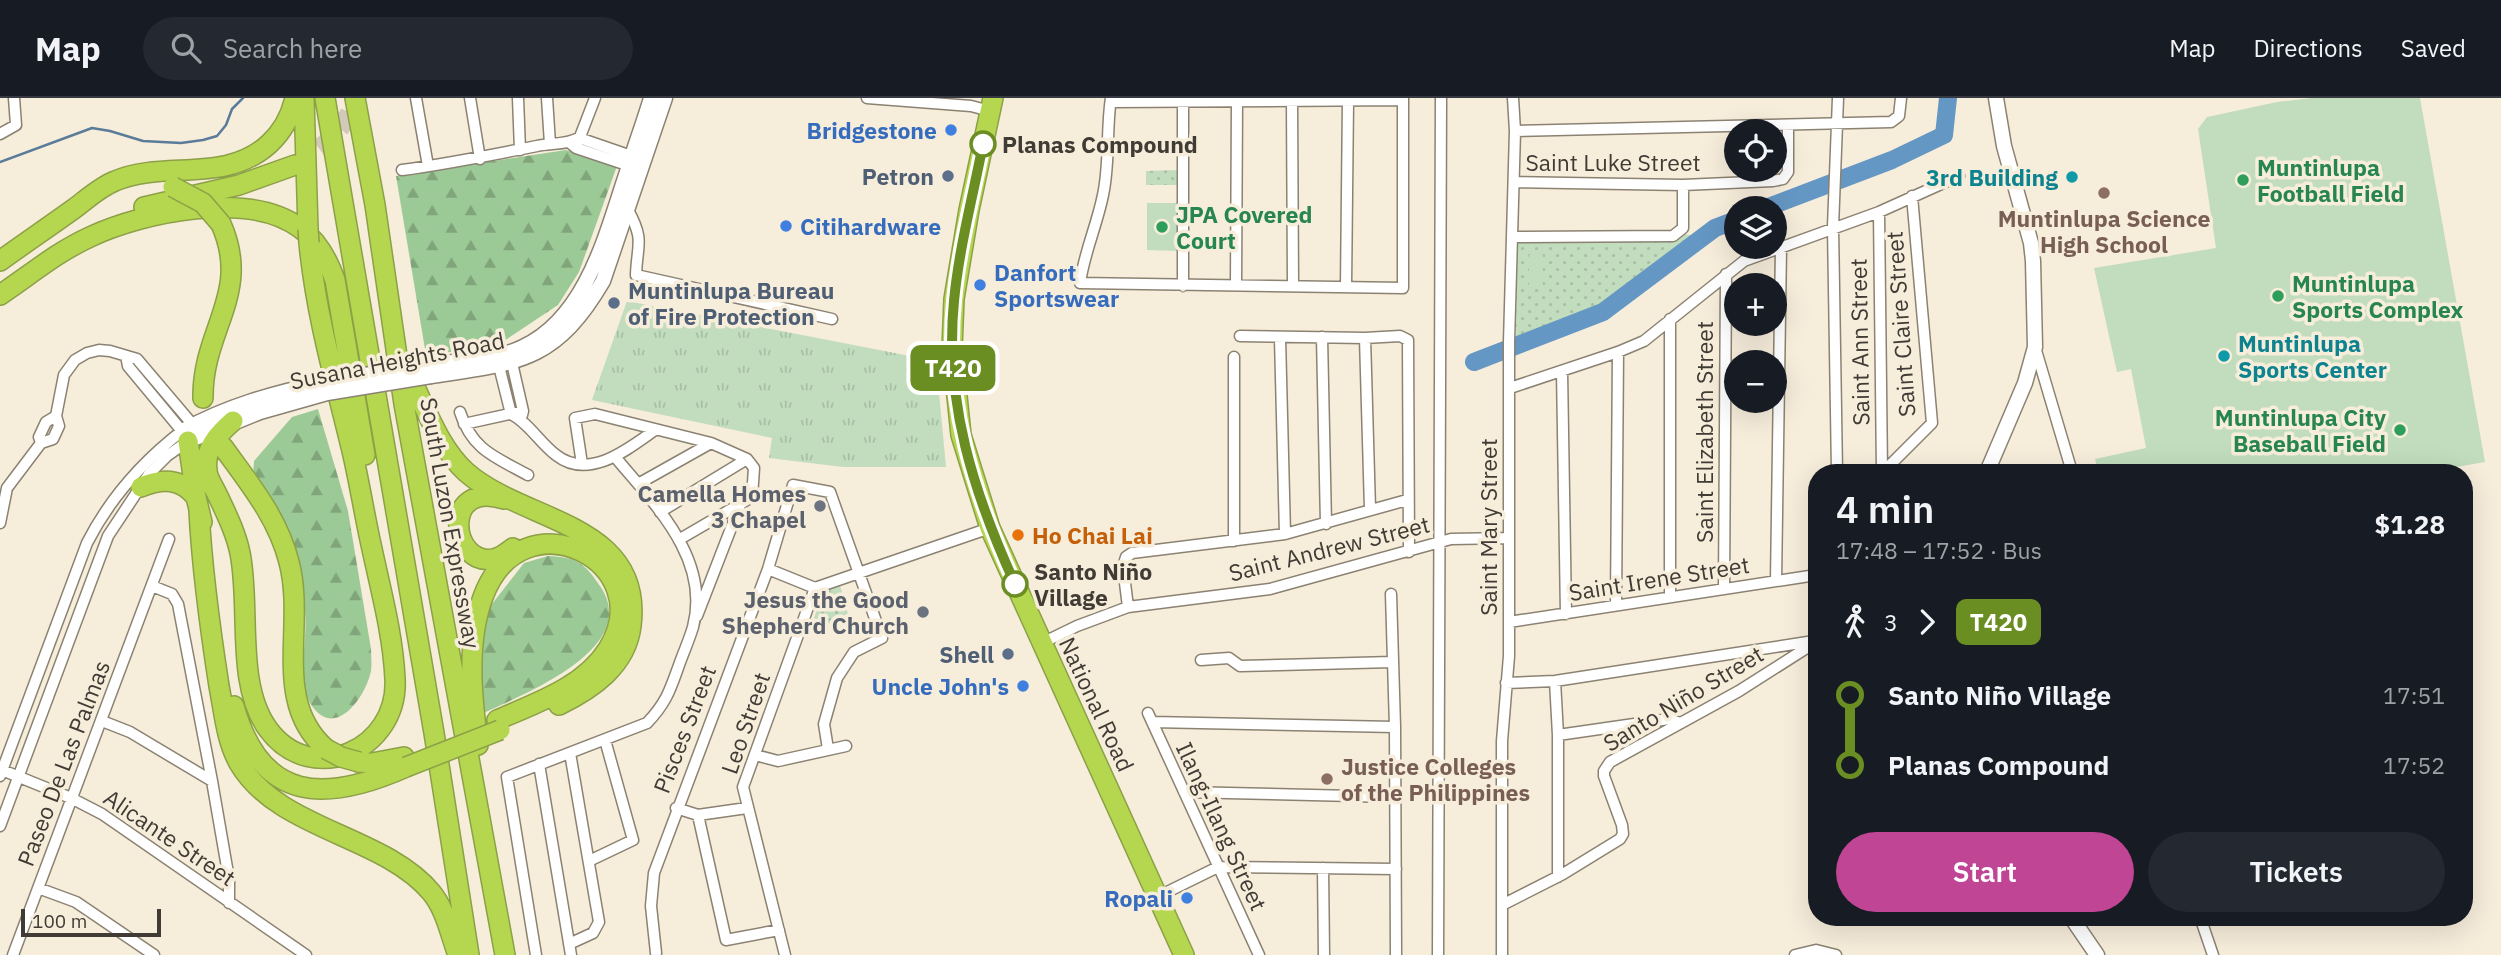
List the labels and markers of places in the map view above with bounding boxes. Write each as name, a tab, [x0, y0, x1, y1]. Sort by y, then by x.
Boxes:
place label: Bridgestone	[807, 115, 937, 145]
marker: Bridgestone	[943, 122, 959, 138]
place label: Planas Compound	[1002, 129, 1198, 159]
marker: Planas Compound	[970, 131, 996, 157]
place label: Muntinlupa Football Field	[2257, 152, 2405, 208]
place label: Petron	[862, 161, 934, 191]
place label: 3rd Building	[1926, 162, 2058, 192]
marker: Petron	[940, 168, 956, 184]
marker: 3rd Building	[2064, 169, 2080, 185]
marker: Muntinlupa Football Field	[2235, 172, 2251, 188]
marker: Muntinlupa Science High School	[2096, 185, 2112, 201]
place label: JPA Covered Court	[1176, 199, 1312, 255]
place label: Muntinlupa Science High School	[1998, 203, 2210, 259]
place label: Citihardware	[800, 211, 941, 241]
marker: Citihardware	[778, 218, 794, 234]
marker: JPA Covered Court	[1154, 219, 1170, 235]
place label: Danfort Sportswear	[994, 257, 1119, 313]
place label: Muntinlupa Sports Complex	[2292, 268, 2464, 324]
place label: Muntinlupa Bureau of Fire Protection	[628, 275, 834, 331]
marker: Danfort Sportswear	[972, 277, 988, 293]
marker: Muntinlupa Sports Complex	[2270, 288, 2286, 304]
marker: Muntinlupa Bureau of Fire Protection	[606, 295, 622, 311]
place label: Muntinlupa Sports Center	[2238, 328, 2387, 384]
marker: Muntinlupa Sports Center	[2216, 348, 2232, 364]
place label: Muntinlupa City Baseball Field	[2215, 402, 2387, 458]
marker: Muntinlupa City Baseball Field	[2392, 422, 2408, 438]
place label: Camella Homes 3 Chapel	[637, 478, 806, 534]
marker: Camella Homes 3 Chapel	[812, 498, 828, 514]
place label: Ho Chai Lai	[1032, 520, 1153, 550]
marker: Ho Chai Lai	[1010, 527, 1026, 543]
place label: Santo Niño Village	[1034, 556, 1152, 612]
marker: Santo Niño Village	[1002, 571, 1028, 597]
place label: Jesus the Good Shepherd Church	[722, 584, 909, 640]
marker: Jesus the Good Shepherd Church	[915, 604, 931, 620]
place label: Shell	[939, 639, 994, 669]
marker: Shell	[1000, 646, 1016, 662]
place label: Uncle John's	[871, 671, 1009, 701]
marker: Uncle John's	[1015, 678, 1031, 694]
place label: Justice Colleges of the Philippines	[1341, 751, 1530, 807]
marker: Justice Colleges of the Philippines	[1319, 771, 1335, 787]
place label: Ropali	[1104, 883, 1173, 913]
marker: Ropali	[1179, 890, 1195, 906]

